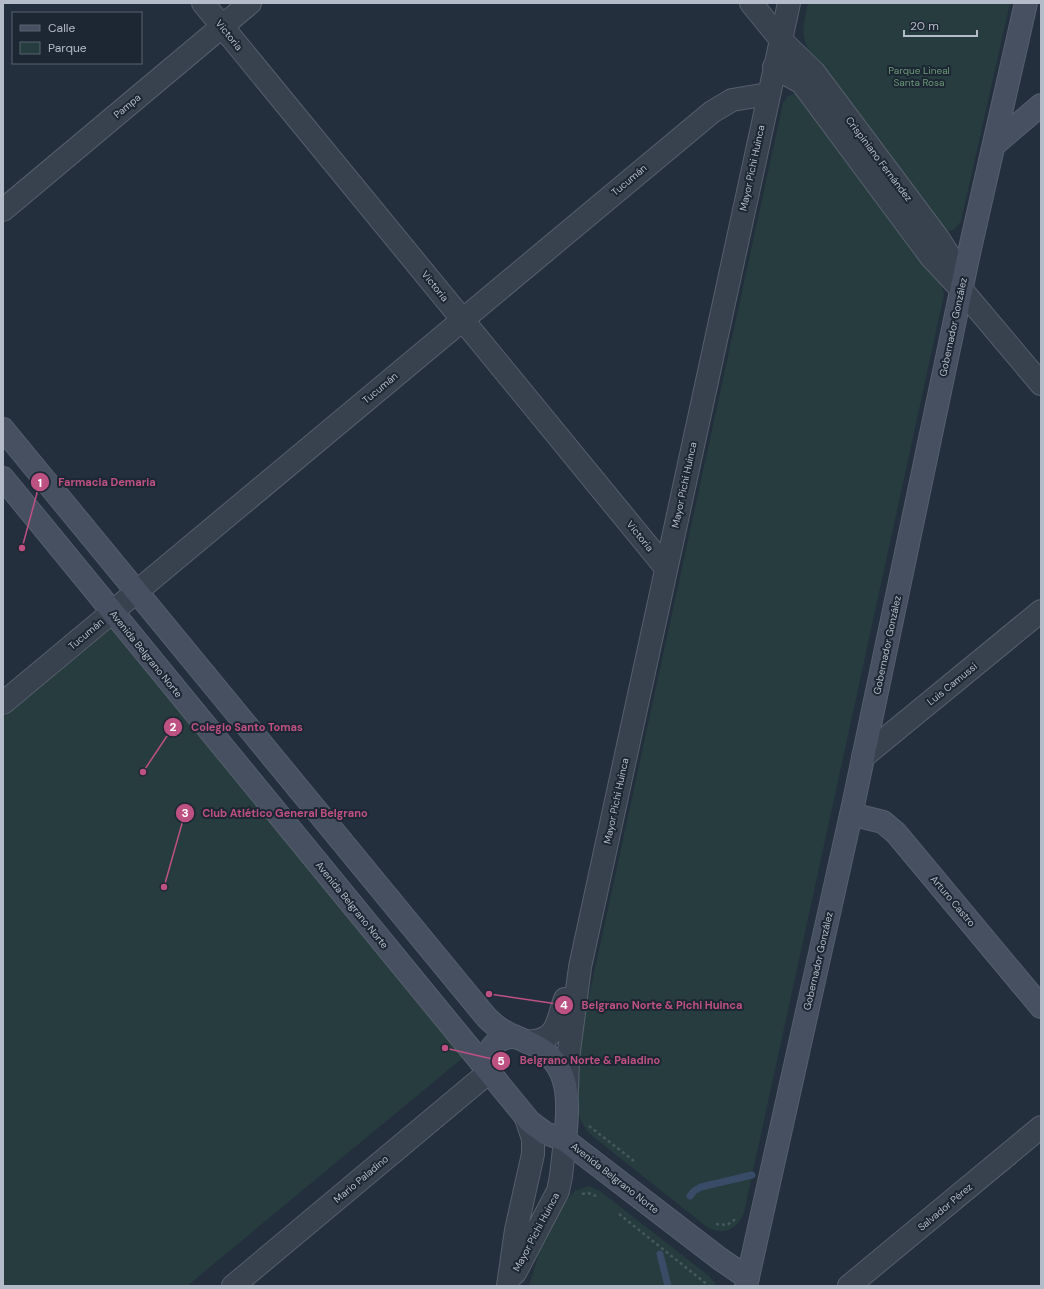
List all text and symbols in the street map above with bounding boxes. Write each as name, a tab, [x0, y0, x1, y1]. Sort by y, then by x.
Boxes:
legend	[12, 12, 142, 64]
scale bar	[904, 12, 977, 38]
street label: Victoria	[213, 17, 245, 53]
text: 20 m	[910, 18, 939, 34]
text: Calle	[48, 20, 75, 36]
text: Parque	[48, 40, 87, 56]
park label: Parque Lineal Santa Rosa	[888, 64, 950, 89]
street label: Pampa	[111, 91, 143, 121]
street label: Crispiniano Fernández	[843, 114, 915, 204]
street label: Mayor Pichi Huinca	[737, 124, 767, 212]
street label: Tucumán	[609, 161, 650, 199]
street label: Victoria	[419, 268, 451, 304]
street label: Gobernador González	[936, 276, 970, 378]
street label: Tucumán	[360, 369, 401, 407]
street label: Mayor Pichi Huinca	[669, 441, 699, 529]
callout: Farmacia Demaria	[30, 471, 163, 494]
text: 1	[38, 475, 42, 491]
text: Farmacia Demaria	[58, 475, 156, 489]
street label: Victoria	[624, 518, 656, 554]
street label: Gobernador González	[870, 594, 904, 696]
street label: Avenida Belgrano Norte	[107, 608, 185, 700]
street label: Tucumán	[66, 615, 107, 653]
street label: Luis Camussi	[924, 660, 980, 708]
callout: Colegio Santo Tomas	[163, 716, 310, 739]
text: 2	[170, 719, 177, 735]
text: Colegio Santo Tomas	[191, 720, 303, 734]
street label: Mayor Pichi Huinca	[601, 757, 631, 845]
callout: Club Atlético General Belgrano	[175, 802, 376, 825]
text: 3	[181, 805, 189, 821]
text: Club Atlético General Belgrano	[202, 806, 368, 820]
street label: Avenida Belgrano Norte	[313, 859, 391, 951]
street label: Arturo Castro	[928, 873, 978, 929]
street label: Gobernador González	[800, 910, 836, 1012]
callout: Belgrano Norte & Pichi Huinca	[554, 994, 751, 1017]
text: 4	[560, 997, 568, 1013]
text: Belgrano Norte & Pichi Huinca	[582, 998, 742, 1012]
callout: Belgrano Norte & Paladino	[491, 1049, 668, 1072]
text: 5	[497, 1053, 505, 1069]
text: Belgrano Norte & Paladino	[520, 1053, 660, 1067]
street label: Avenida Belgrano Norte	[568, 1140, 662, 1217]
street label: Mario Paladino	[331, 1152, 391, 1206]
street label: Salvador Pérez	[915, 1180, 975, 1234]
street label: Mayor Pichi Huinca	[510, 1190, 562, 1274]

